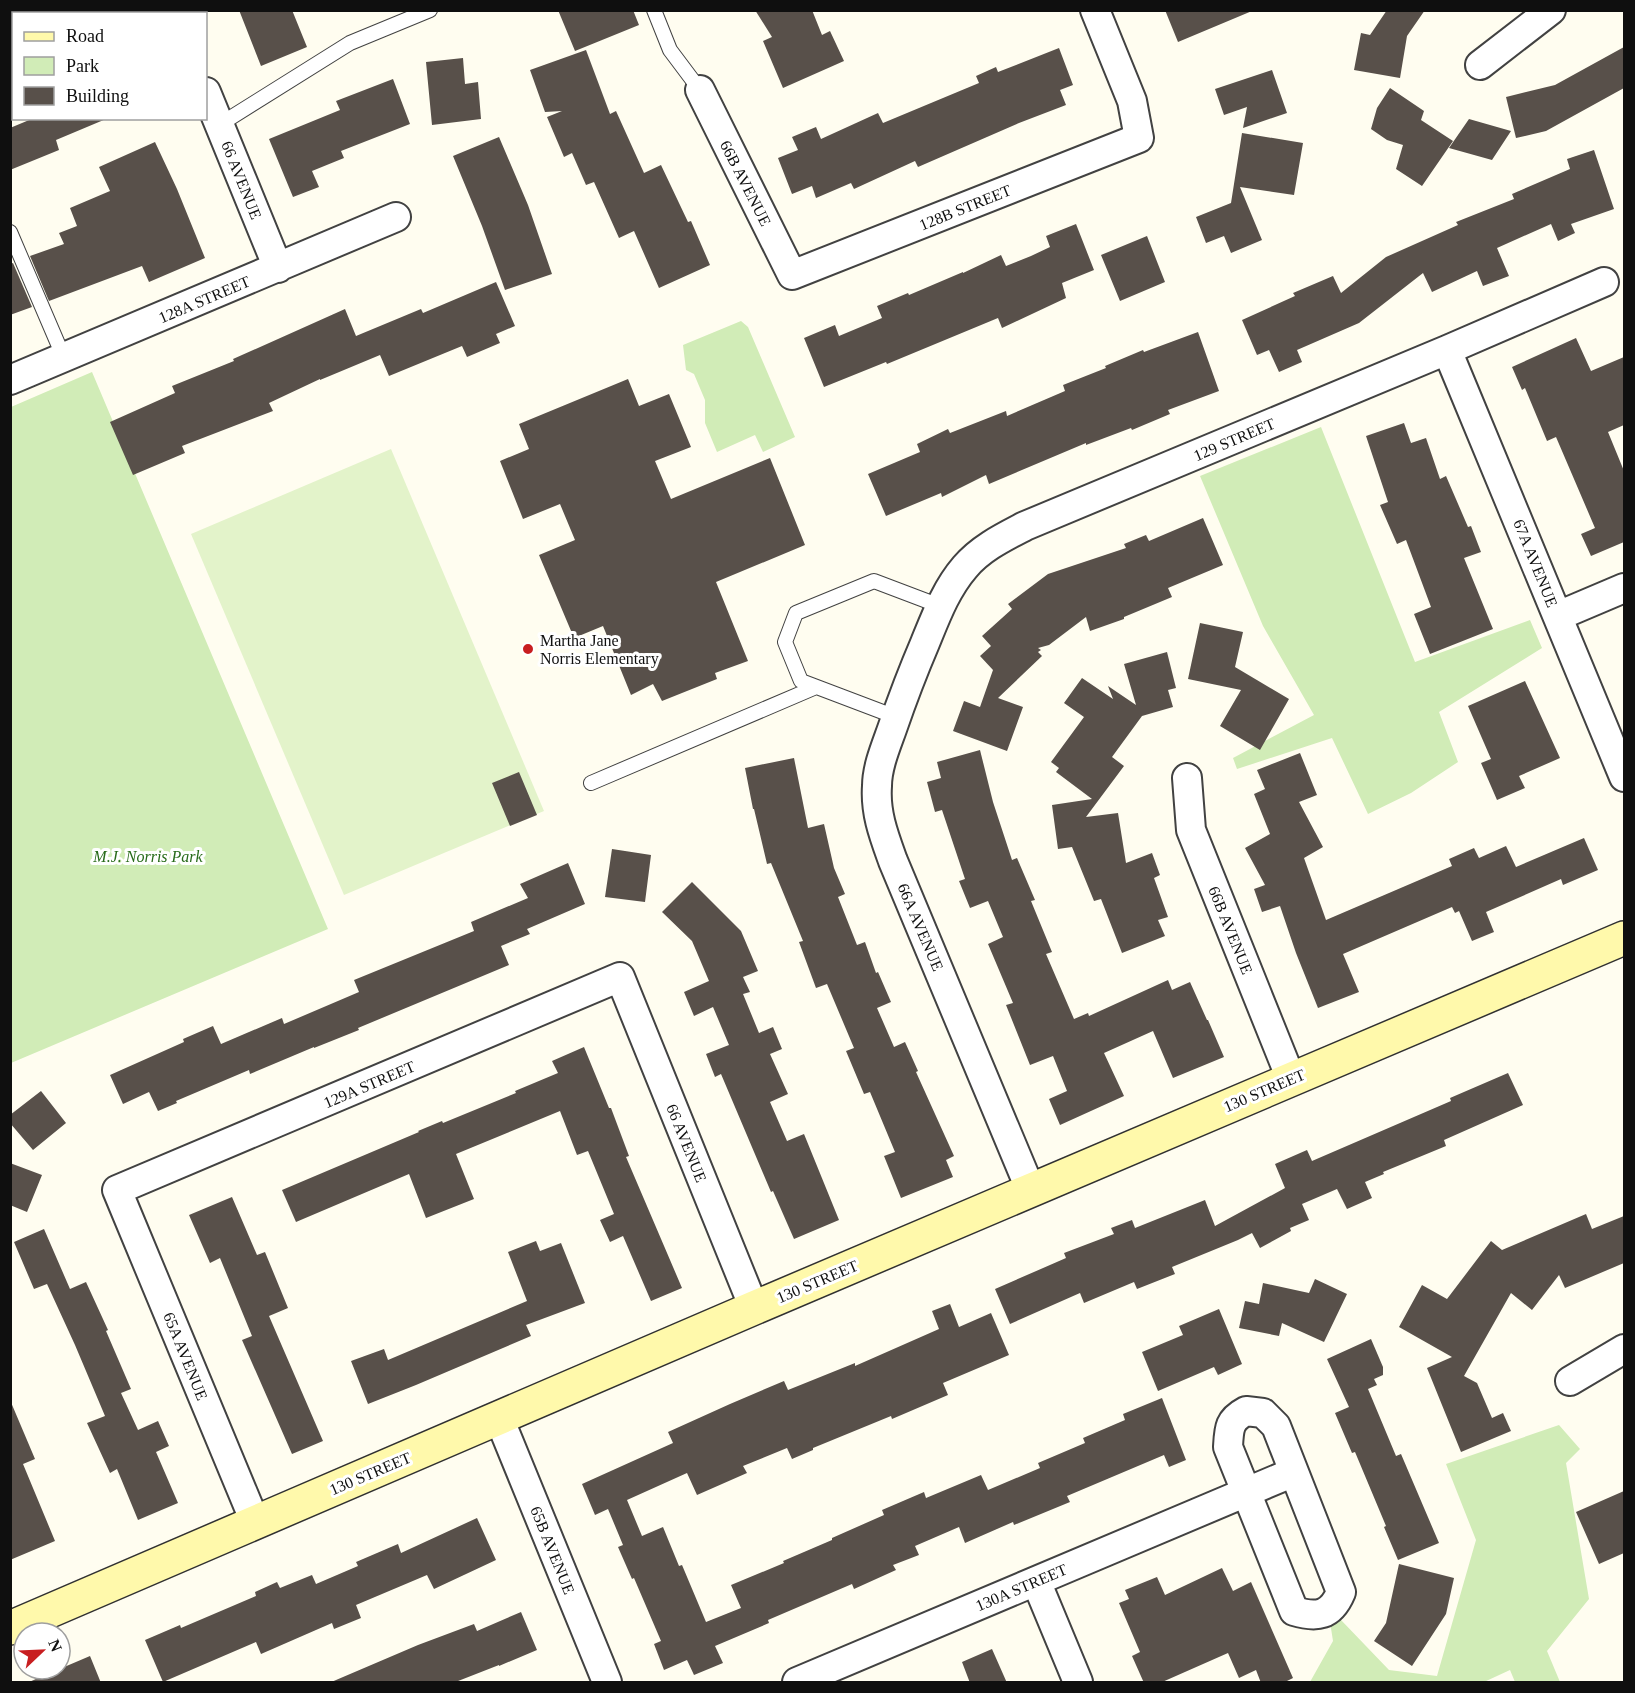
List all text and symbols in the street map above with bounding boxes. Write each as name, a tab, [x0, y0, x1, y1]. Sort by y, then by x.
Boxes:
legend	[12, 12, 207, 120]
text: Road	[66, 26, 104, 46]
text: Park	[66, 56, 99, 76]
text: Building	[66, 86, 129, 106]
street label: 66B AVENUE	[717, 138, 774, 229]
street label: 66 AVENUE	[218, 139, 265, 222]
street label: 128B STREET	[917, 181, 1014, 234]
street label: 128A STREET	[156, 273, 253, 326]
street label: 129 STREET	[1191, 415, 1278, 464]
street label: 67A AVENUE	[1510, 517, 1561, 610]
place label: Martha Jane Norris Elementary	[540, 632, 659, 668]
marker: Martha Jane Norris Elementary	[521, 642, 535, 656]
park label: M.J. Norris Park	[92, 848, 204, 865]
street label: 66A AVENUE	[894, 881, 947, 974]
street label: 66B AVENUE	[1205, 884, 1256, 977]
street label: 129A STREET	[321, 1058, 418, 1111]
street label: 130 STREET	[1221, 1066, 1308, 1115]
street label: 66 AVENUE	[663, 1102, 710, 1185]
street label: 130 STREET	[774, 1257, 861, 1306]
street label: 65A AVENUE	[160, 1310, 211, 1403]
street label: 130 STREET	[327, 1449, 414, 1498]
street label: 65B AVENUE	[527, 1504, 578, 1597]
street label: 130A STREET	[973, 1561, 1070, 1614]
north arrow	[12, 1621, 72, 1681]
text: N	[45, 1637, 66, 1654]

